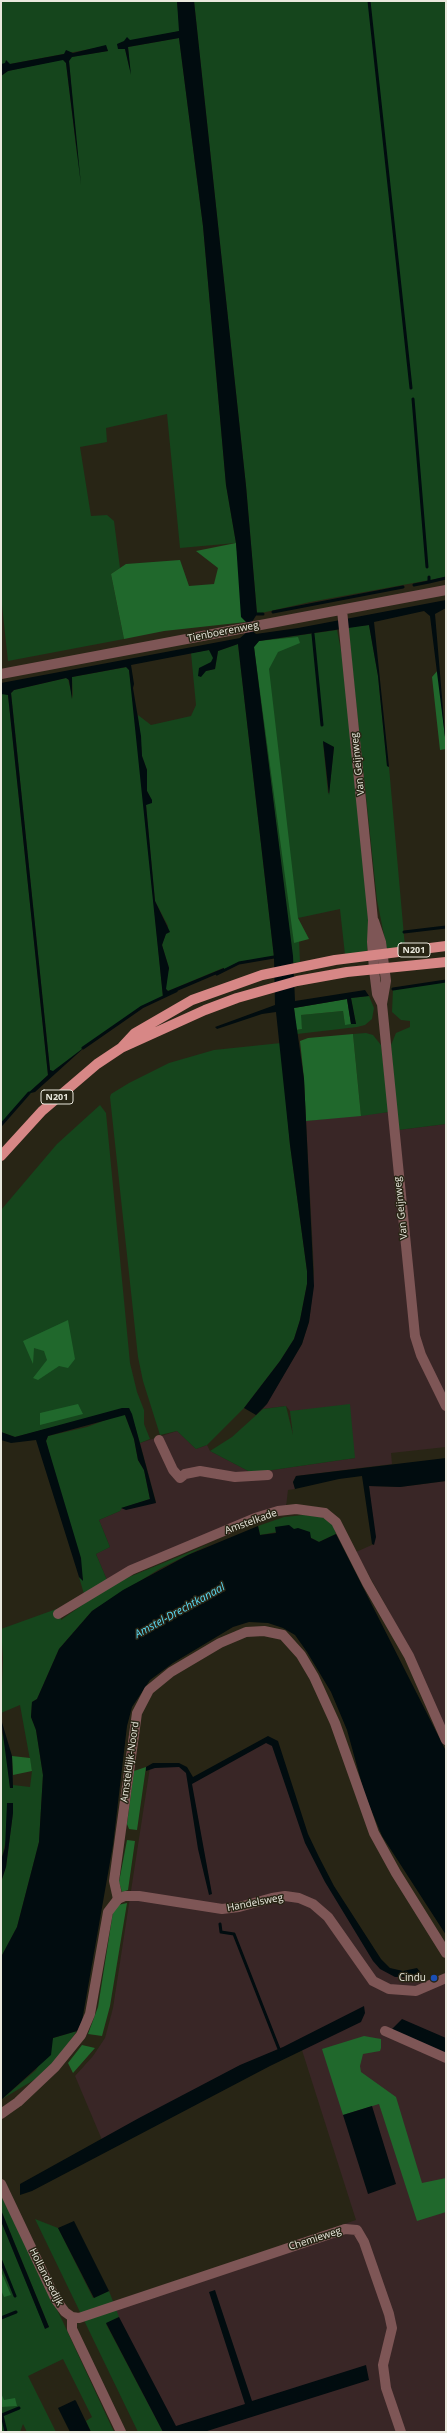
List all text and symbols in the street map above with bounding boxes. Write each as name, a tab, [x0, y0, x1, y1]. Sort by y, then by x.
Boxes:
street label: Tienboerenweg	[186, 619, 260, 645]
street label: Van Geijnweg	[349, 732, 367, 796]
road number: N201	[398, 943, 430, 957]
road number: N201	[41, 1090, 73, 1104]
street label: Van Geijnweg	[392, 1176, 410, 1240]
street label: Amstelkade	[223, 1507, 279, 1537]
water label: Amstel-Drechtkanaal	[133, 1581, 227, 1641]
street label: Amsteldijk-Noord	[118, 1721, 142, 1803]
street label: Handelsweg	[226, 1892, 284, 1914]
place label: Cindu	[399, 1972, 426, 1984]
marker: Cindu	[429, 1973, 439, 1983]
street label: Chemieweg	[287, 2225, 343, 2253]
street label: Hollandsedijk	[26, 2246, 66, 2308]

